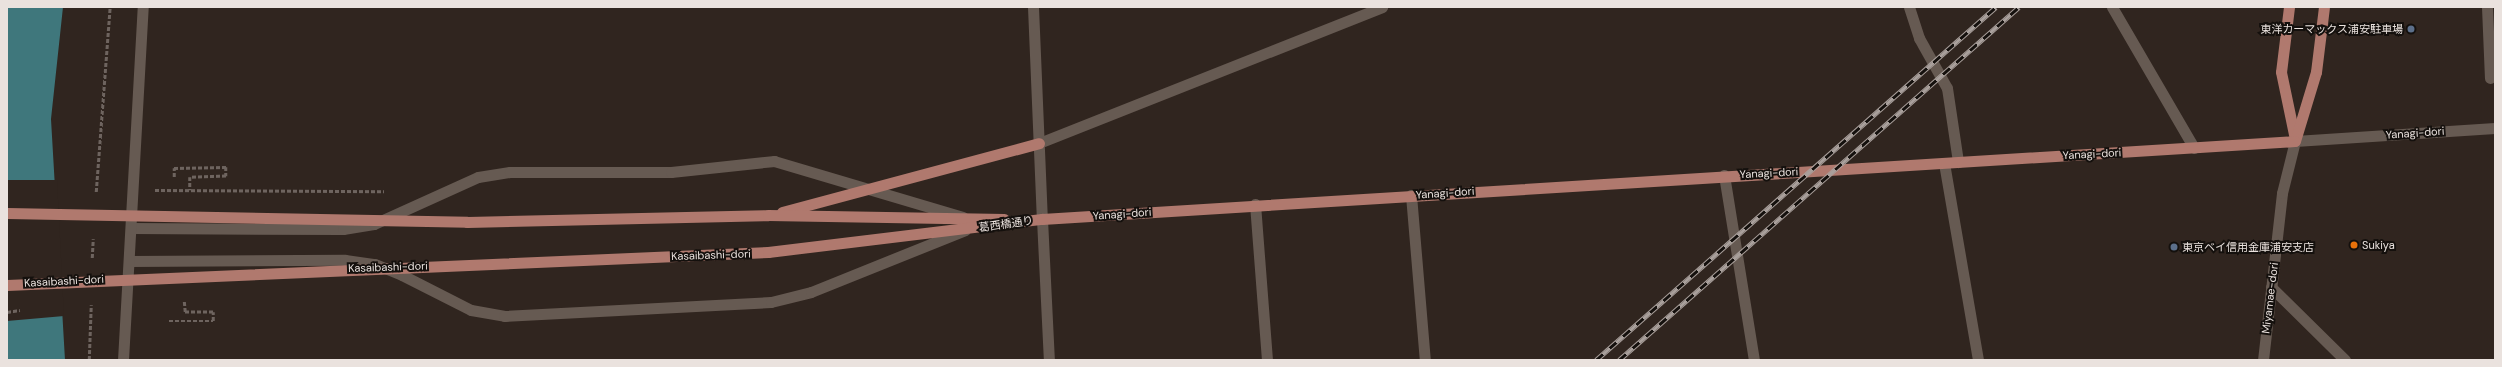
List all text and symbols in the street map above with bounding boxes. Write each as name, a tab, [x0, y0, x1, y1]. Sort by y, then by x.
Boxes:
place label: 東洋カーマックス浦安駐車場	[2260, 22, 2403, 36]
marker: 東洋カーマックス浦安駐車場	[2406, 24, 2416, 34]
street label: Yanagi-dori	[2385, 124, 2445, 142]
street label: Yanagi-dori	[2062, 146, 2122, 162]
street label: Yanagi-dori	[1739, 165, 1799, 181]
street label: Yanagi-dori	[1415, 184, 1475, 202]
street label: Yanagi-dori	[1092, 205, 1152, 223]
street label: 葛西橋通り	[978, 214, 1034, 234]
place label: Sukiya	[2362, 238, 2395, 252]
place label: 東京ベイ信用金庫浦安支店	[2182, 240, 2314, 254]
marker: Sukiya	[2349, 240, 2359, 250]
marker: 東京ベイ信用金庫浦安支店	[2169, 242, 2179, 252]
street label: Kasaibashi-dori	[671, 247, 751, 263]
street label: Kasaibashi-dori	[348, 259, 428, 275]
street label: Miyamae-dori	[2259, 262, 2281, 334]
street label: Kasaibashi-dori	[24, 272, 104, 290]

